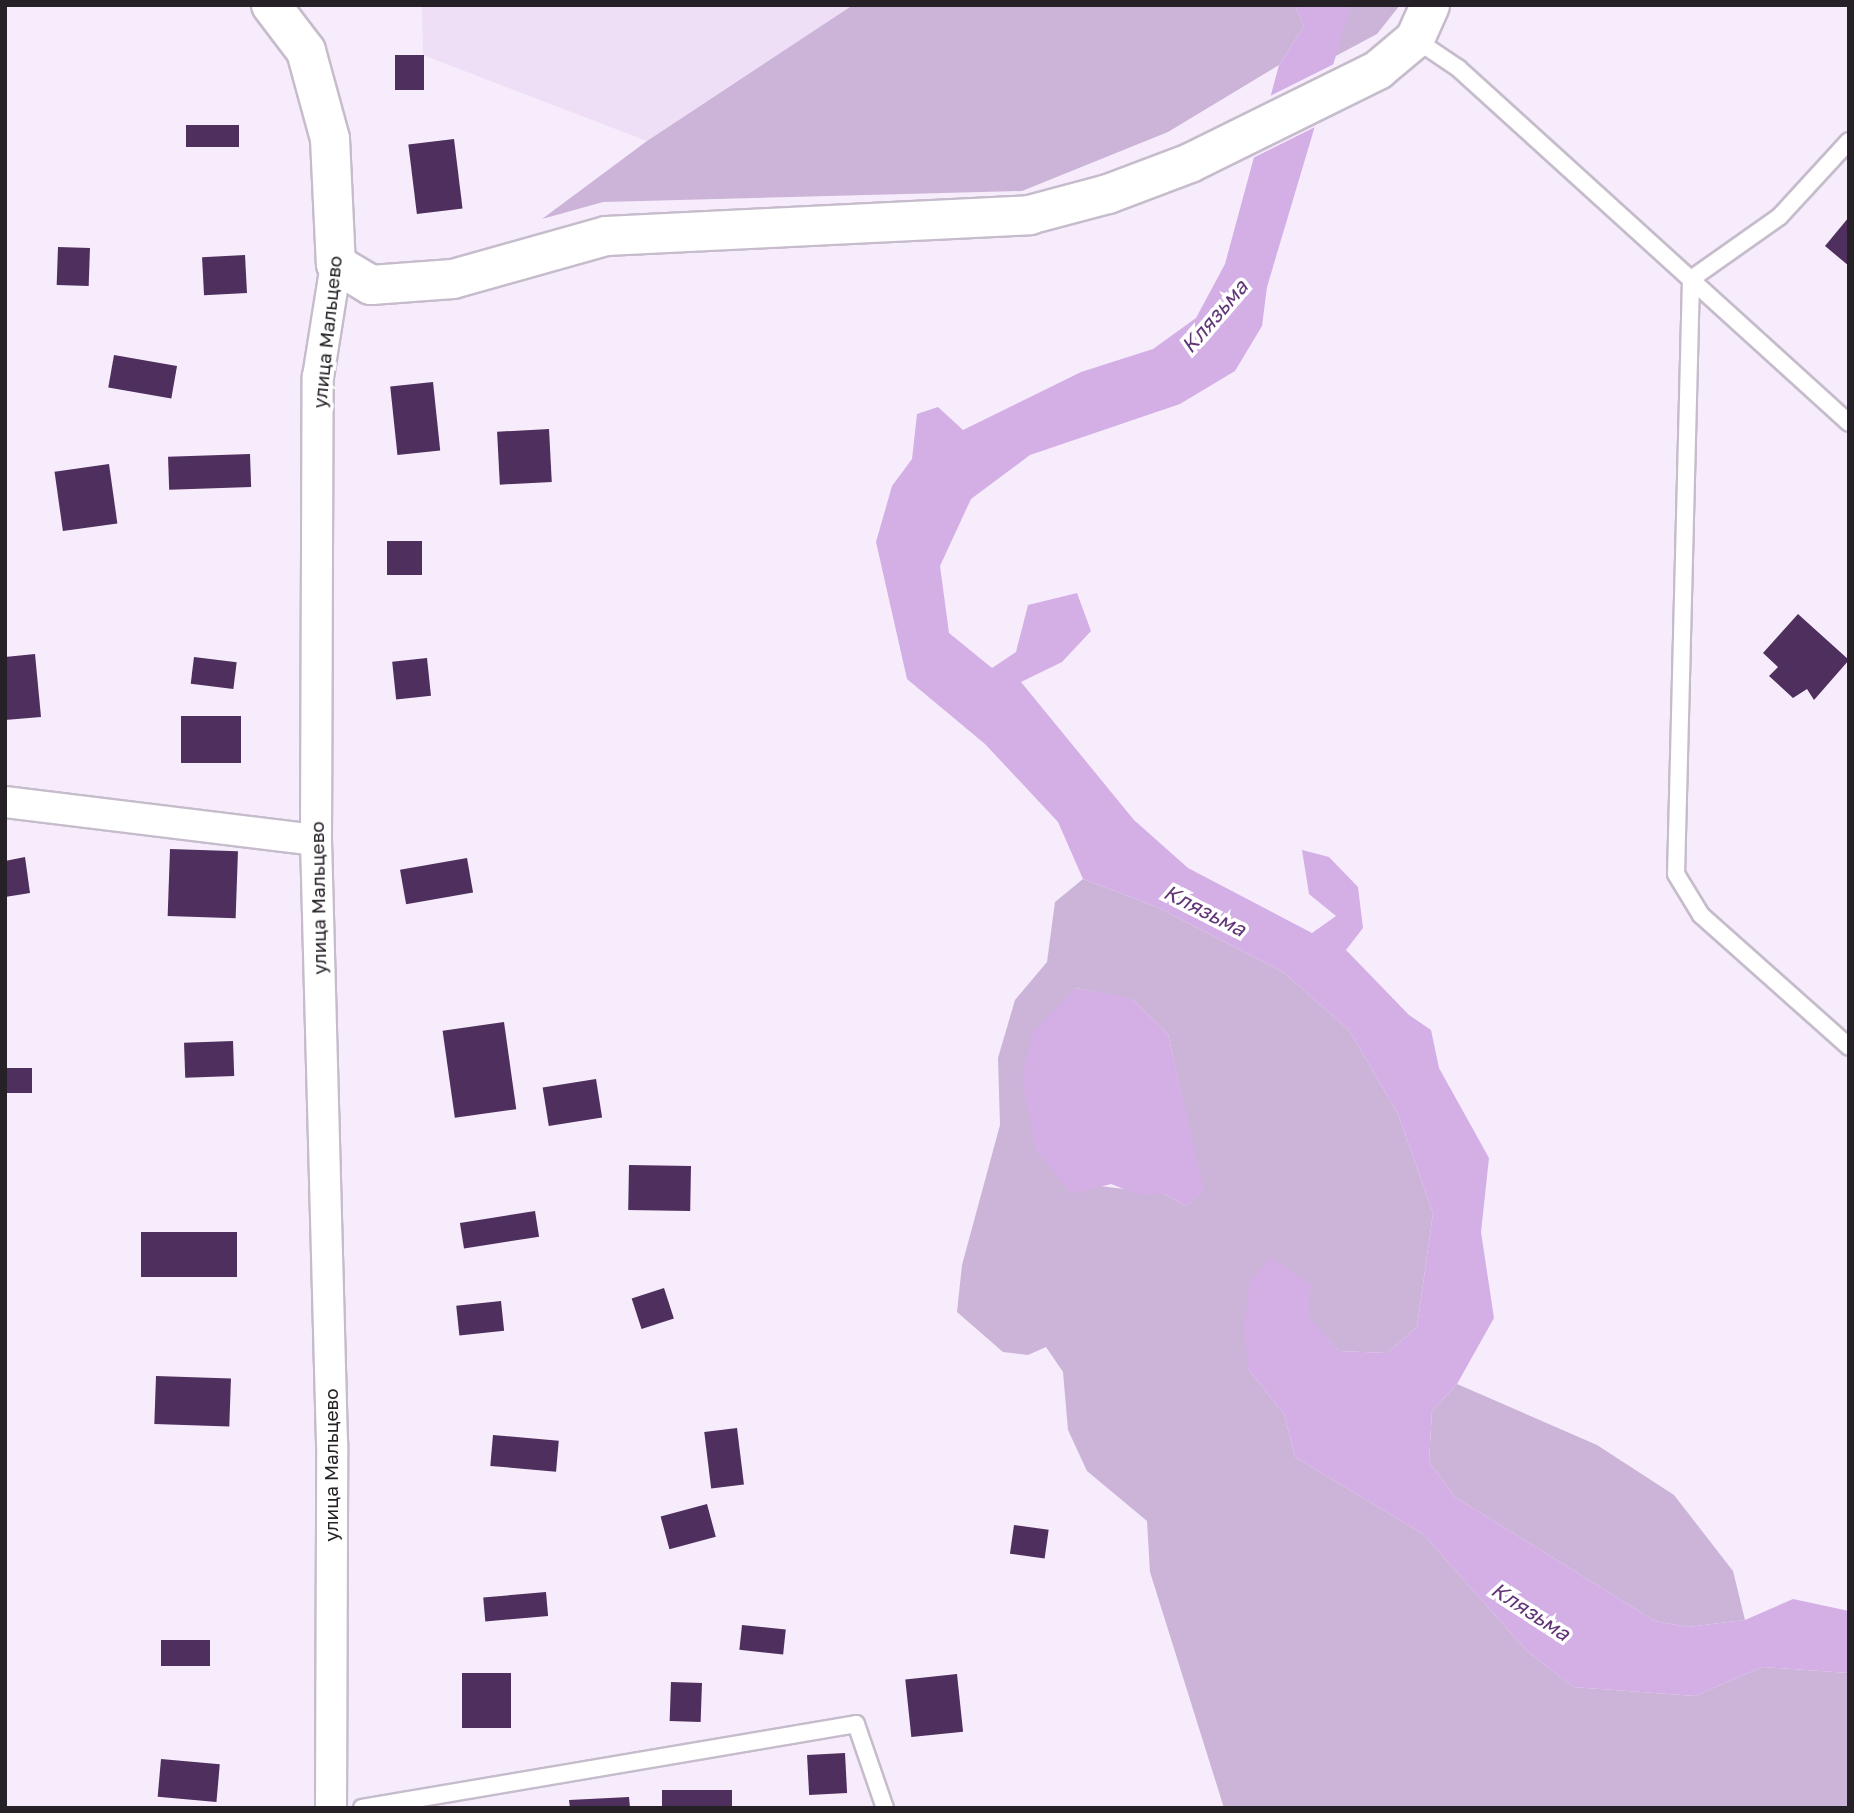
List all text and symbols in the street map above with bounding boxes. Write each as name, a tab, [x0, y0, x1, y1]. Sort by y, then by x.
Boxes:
street label: улица Мальцево	[308, 254, 346, 410]
water label: Клязьма	[1175, 274, 1253, 358]
street label: улица Мальцево	[305, 821, 331, 975]
water label: Клязьма	[1160, 879, 1250, 941]
street label: улица Мальцево	[320, 1388, 342, 1542]
water label: Клязьма	[1487, 1576, 1575, 1646]

